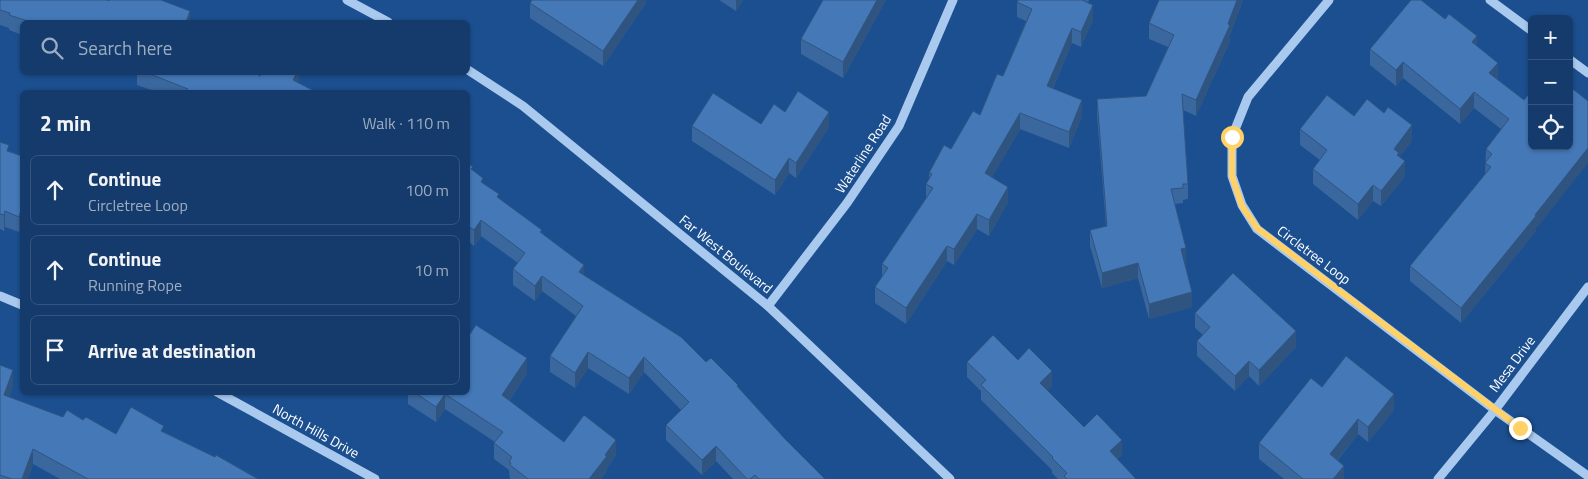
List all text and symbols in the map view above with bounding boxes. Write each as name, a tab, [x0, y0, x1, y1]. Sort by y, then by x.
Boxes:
map controls	[1528, 15, 1573, 150]
button: +	[1528, 15, 1573, 60]
search box	[20, 20, 470, 75]
text: Search here	[78, 33, 172, 62]
icon: search	[38, 34, 66, 62]
button: −	[1528, 60, 1573, 105]
button: locate	[1528, 105, 1573, 150]
text: 2 min	[40, 107, 91, 139]
street label: Waterline Road	[829, 110, 896, 197]
text: Walk · 110 m	[362, 111, 450, 135]
route start	[1221, 126, 1244, 149]
text: Continue	[88, 164, 161, 193]
icon: ahead	[41, 176, 69, 204]
text: 100 m	[405, 178, 449, 202]
text: Circletree Loop	[88, 193, 188, 217]
street label: Far West Boulevard	[675, 209, 778, 298]
street label: Circletree Loop	[1273, 220, 1356, 289]
text: Continue	[88, 244, 161, 273]
icon: ahead	[41, 256, 69, 284]
text: 10 m	[414, 258, 449, 282]
text: Running Rope	[88, 273, 182, 297]
street label: Mesa Drive	[1483, 331, 1540, 396]
icon: arrive	[41, 336, 69, 364]
text: Arrive at destination	[88, 336, 256, 365]
street label: North Hills Drive	[269, 398, 363, 463]
route end	[1509, 417, 1532, 440]

